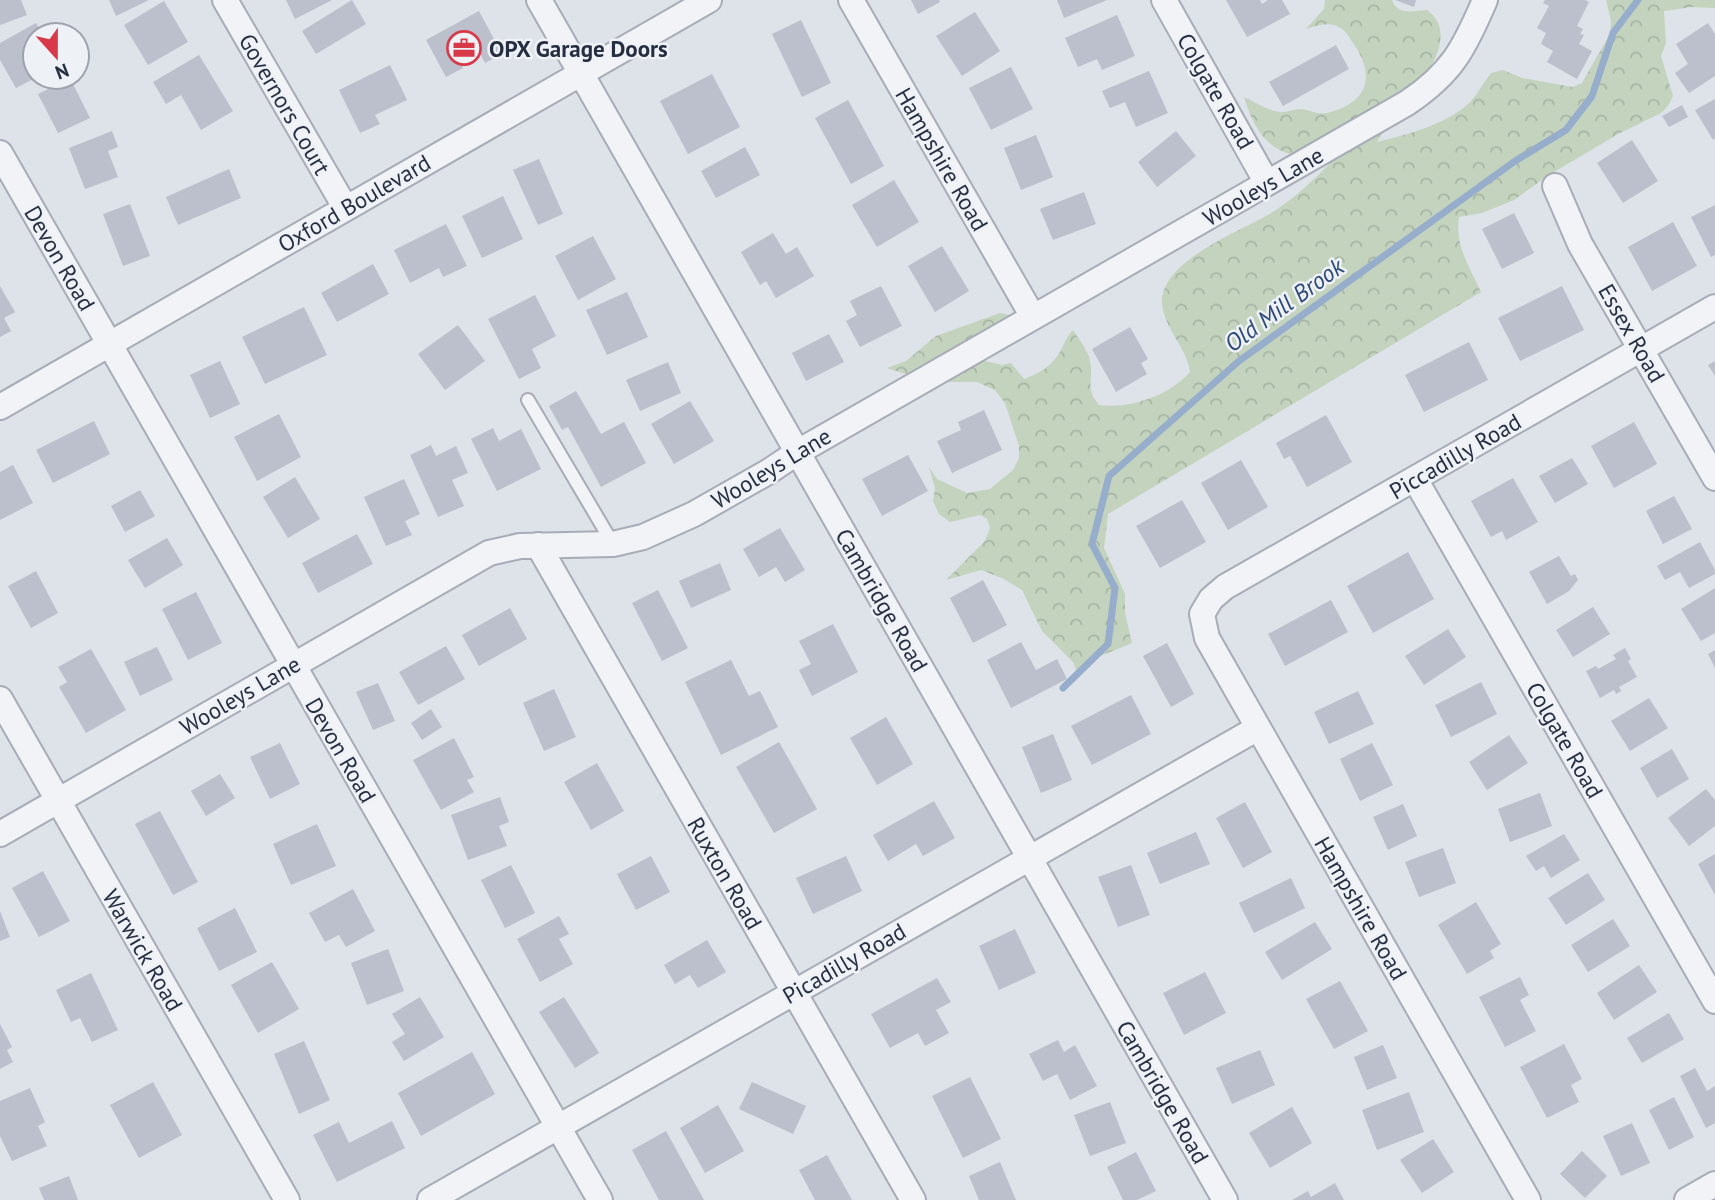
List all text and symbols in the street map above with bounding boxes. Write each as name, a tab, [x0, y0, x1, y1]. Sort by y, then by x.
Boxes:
north arrow	[21, 21, 91, 91]
street label: Governors Court	[233, 28, 337, 180]
street label: Colgate Road	[1171, 28, 1261, 154]
office icon: OPX Garage Doors	[445, 29, 483, 67]
place label: OPX Garage Doors	[489, 34, 668, 63]
text: N	[52, 58, 72, 85]
street label: Hampshire Road	[889, 82, 995, 236]
street label: Wooleys Lane	[1198, 140, 1328, 232]
street label: Oxford Boulevard	[273, 148, 435, 258]
street label: Devon Road	[18, 200, 102, 316]
water label: Old Mill Brook	[1218, 251, 1351, 359]
street label: Essex Road	[1592, 279, 1672, 387]
street label: Piccadilly Road	[1384, 407, 1526, 505]
street label: Wooleys Lane	[706, 421, 836, 515]
street label: Cambridge Road	[829, 523, 935, 677]
street label: Wooleys Lane	[175, 649, 305, 741]
street label: Colgate Road	[1520, 677, 1610, 803]
street label: Devon Road	[299, 692, 383, 808]
street label: Ruxton Road	[681, 812, 769, 934]
street label: Hampshire Road	[1308, 831, 1414, 985]
street label: Warwick Road	[96, 884, 190, 1016]
street label: Picadilly Road	[777, 916, 911, 1010]
street label: Cambridge Road	[1110, 1015, 1216, 1169]

